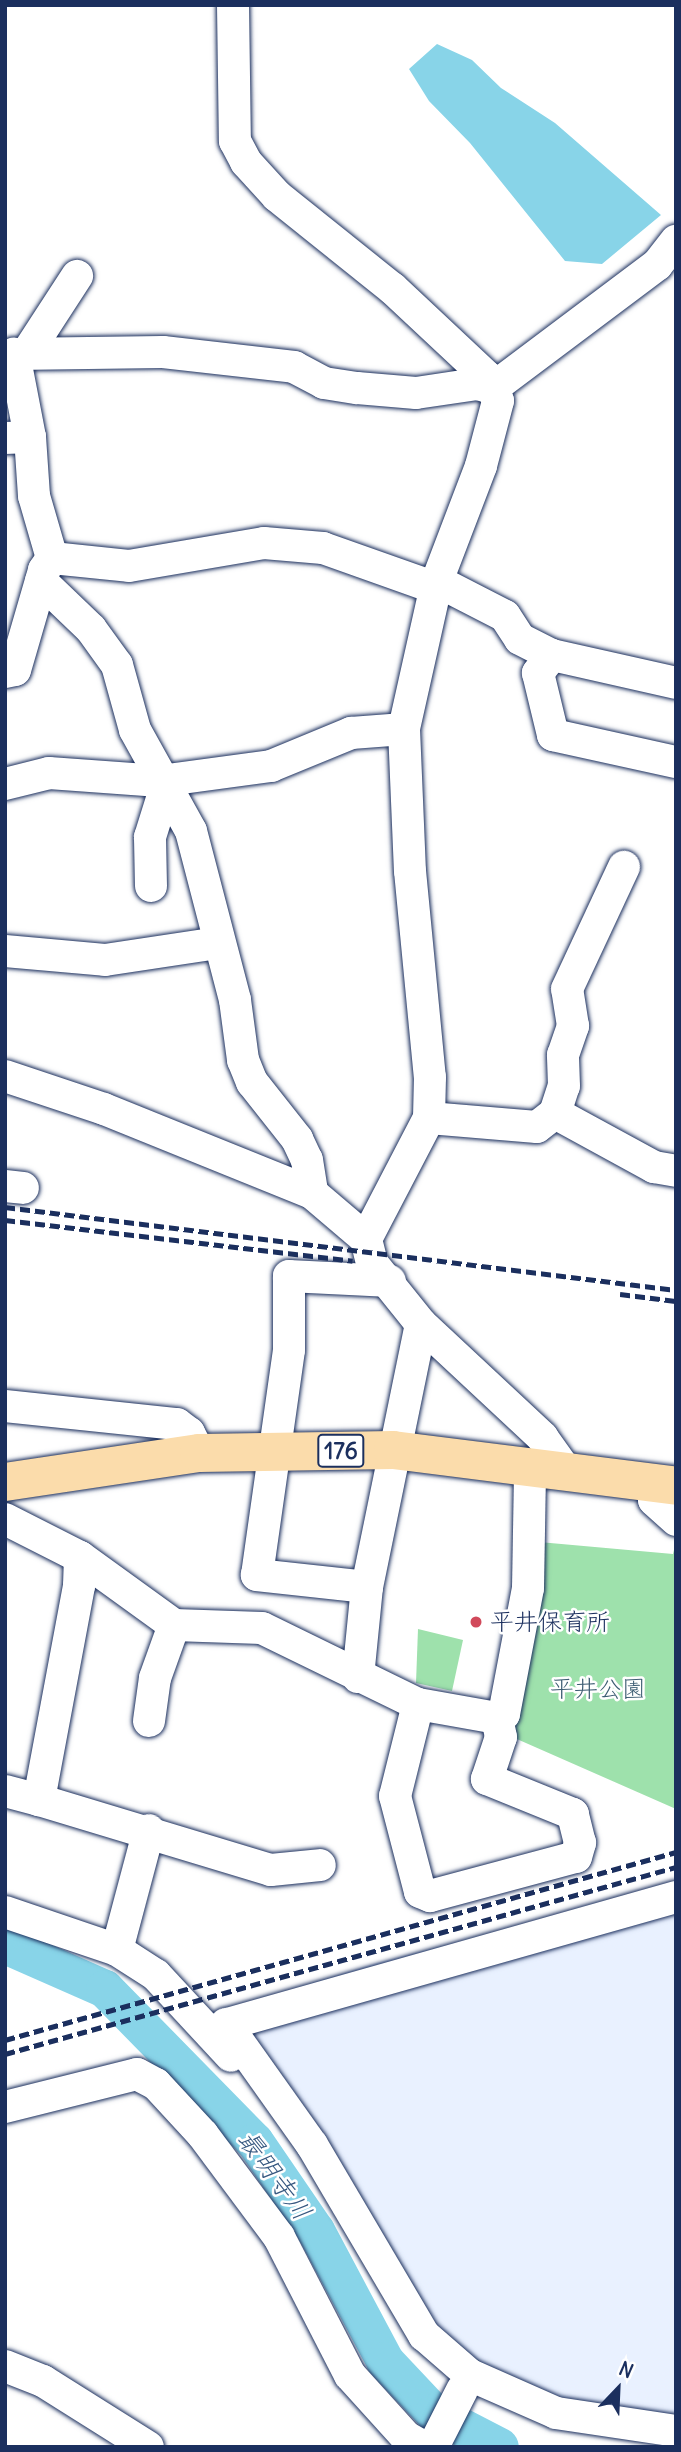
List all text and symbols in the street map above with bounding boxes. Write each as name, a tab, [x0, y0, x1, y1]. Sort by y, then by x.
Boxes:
road number: 176	[316, 1432, 366, 1470]
place label: 平井保育所	[490, 1608, 610, 1636]
marker: 平井保育所	[468, 1614, 484, 1630]
park label: 平井公園	[550, 1675, 646, 1703]
water label: 最明寺川	[232, 2124, 318, 2226]
north arrow	[583, 2354, 653, 2424]
text: N	[615, 2356, 637, 2383]

